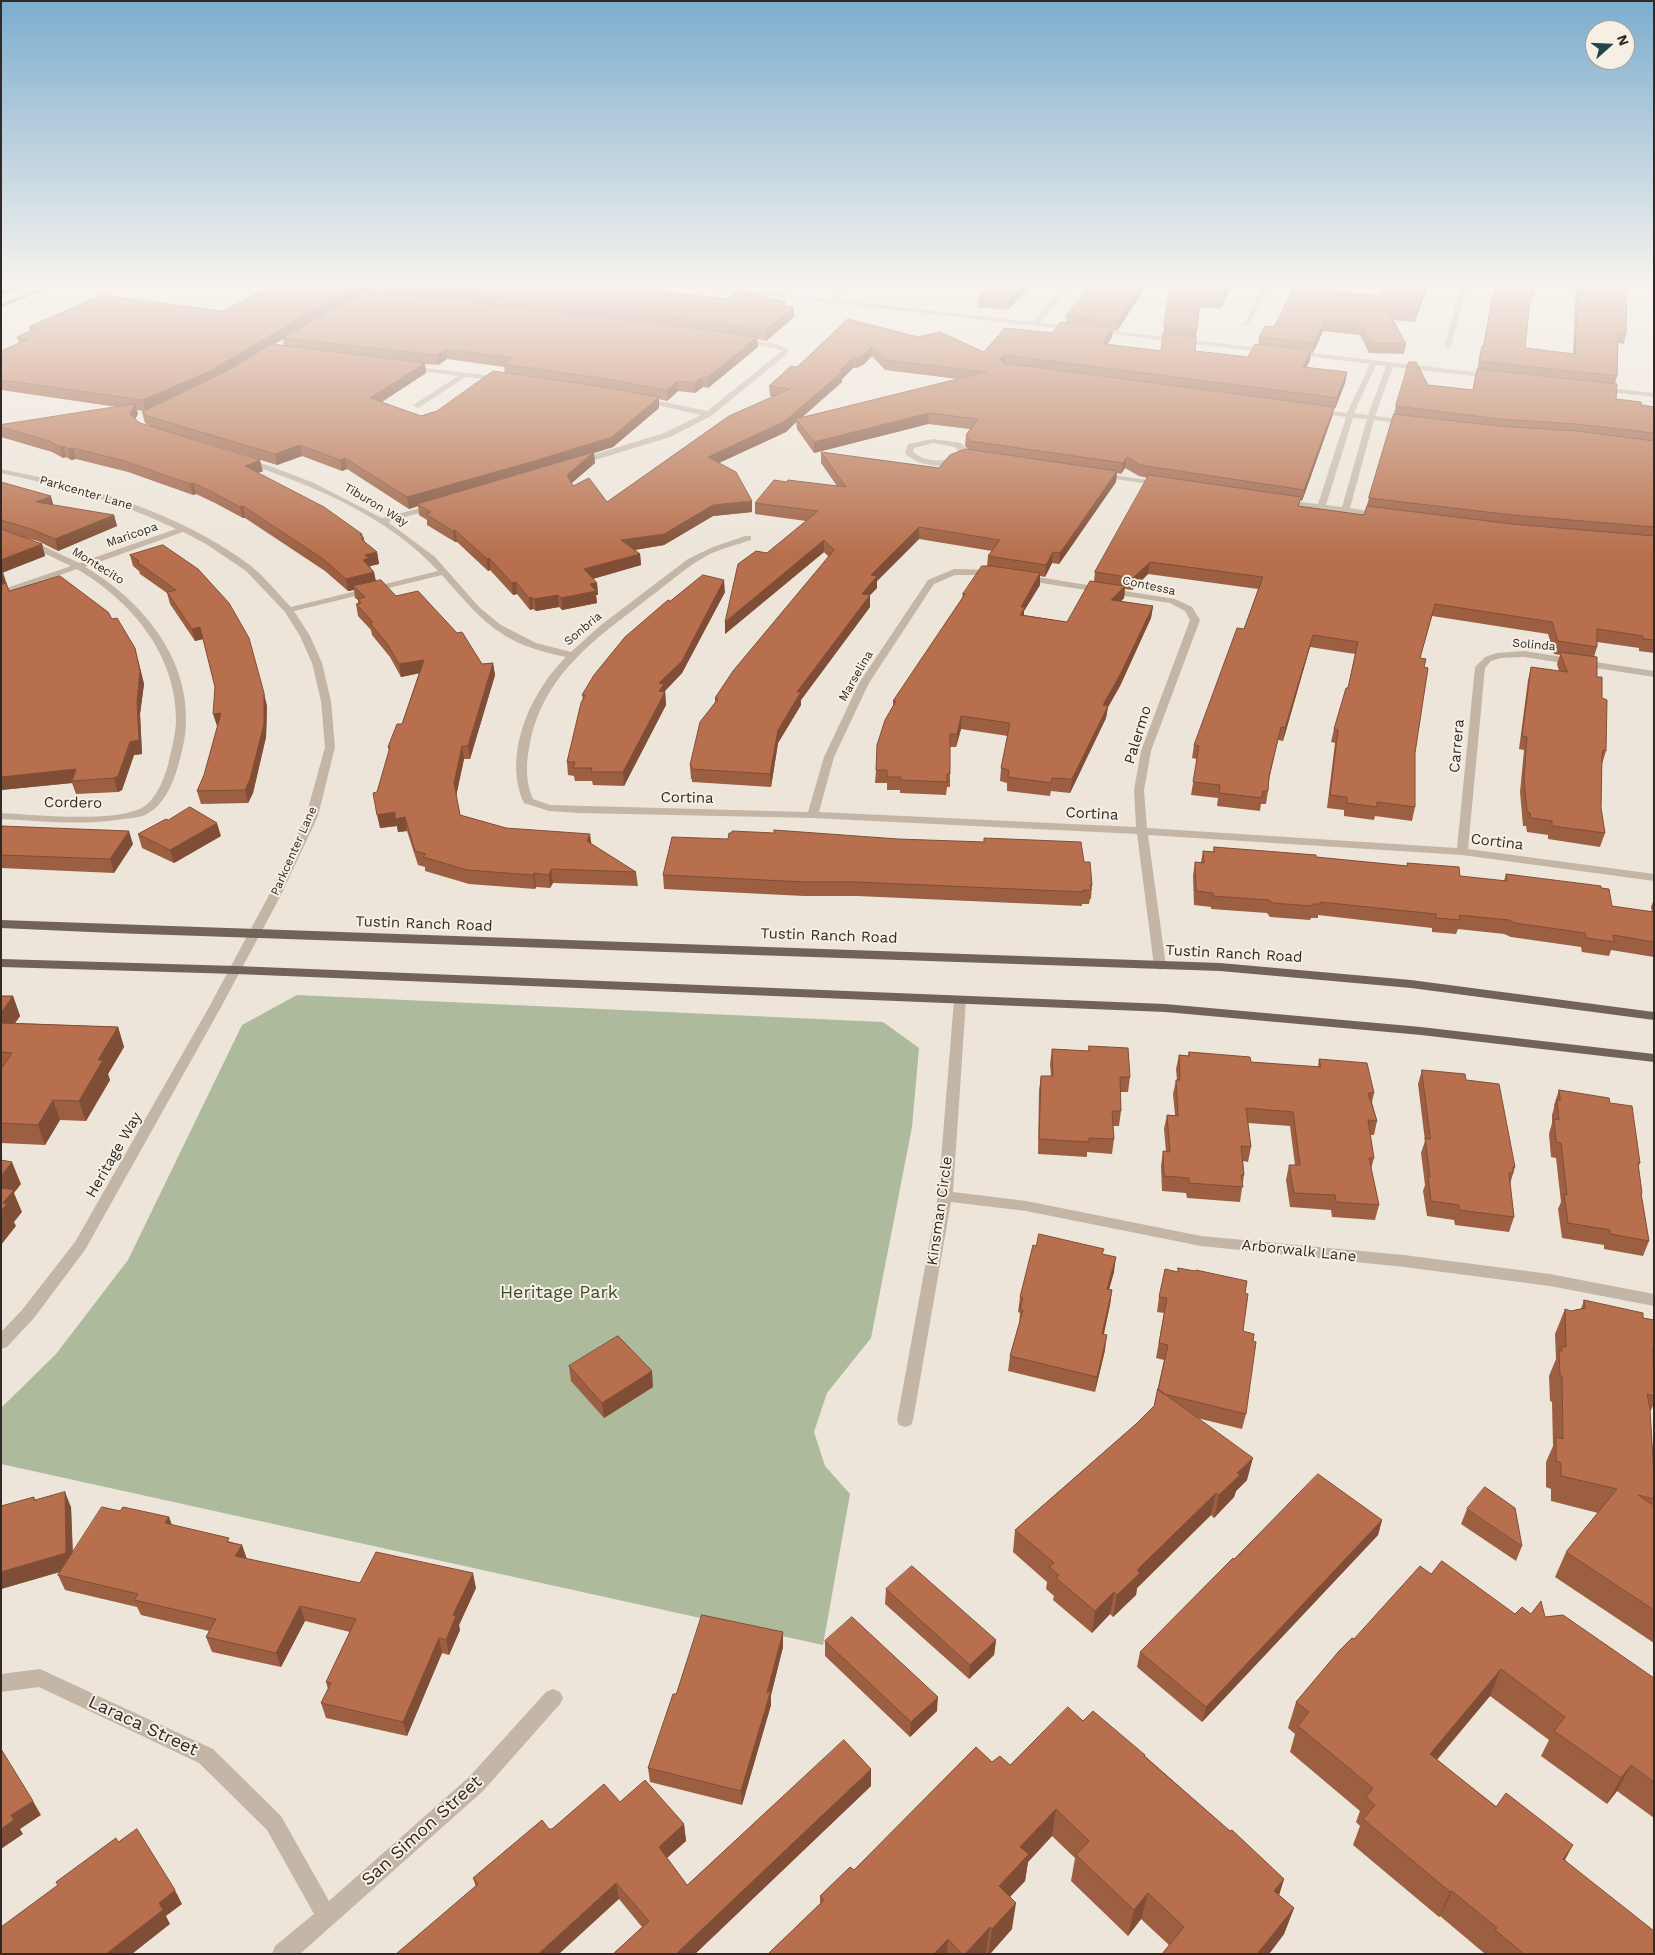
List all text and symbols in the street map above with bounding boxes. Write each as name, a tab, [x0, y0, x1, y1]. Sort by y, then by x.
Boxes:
north arrow	[1585, 20, 1635, 70]
text: N	[1614, 33, 1632, 48]
street label: Parkcenter Lane	[38, 473, 134, 513]
street label: Tiburon Way	[341, 480, 411, 530]
street label: Maricopa	[104, 520, 160, 550]
street label: Montecito	[69, 544, 127, 588]
street label: Contessa	[1121, 573, 1177, 599]
street label: Sonbria	[561, 609, 605, 649]
street label: Solinda	[1512, 636, 1556, 654]
street label: Marselina	[836, 648, 876, 704]
street label: Palermo	[1121, 704, 1155, 766]
street label: Carrera	[1446, 718, 1468, 774]
street label: Cortina	[660, 789, 714, 807]
street label: Cordero	[44, 793, 102, 813]
street label: Parkcenter Lane	[268, 804, 320, 898]
street label: Cortina	[1065, 804, 1119, 824]
street label: Cortina	[1470, 830, 1524, 854]
street label: Tustin Ranch Road	[355, 913, 493, 935]
street label: Tustin Ranch Road	[760, 925, 898, 947]
street label: Tustin Ranch Road	[1165, 941, 1303, 967]
street label: Heritage Way	[82, 1109, 146, 1201]
street label: Kinsman Circle	[923, 1155, 957, 1267]
street label: Arborwalk Lane	[1241, 1236, 1357, 1266]
park label: Heritage Park	[500, 1282, 618, 1304]
street label: Laraca Street	[85, 1691, 201, 1761]
street label: San Simon Street	[357, 1771, 487, 1891]

